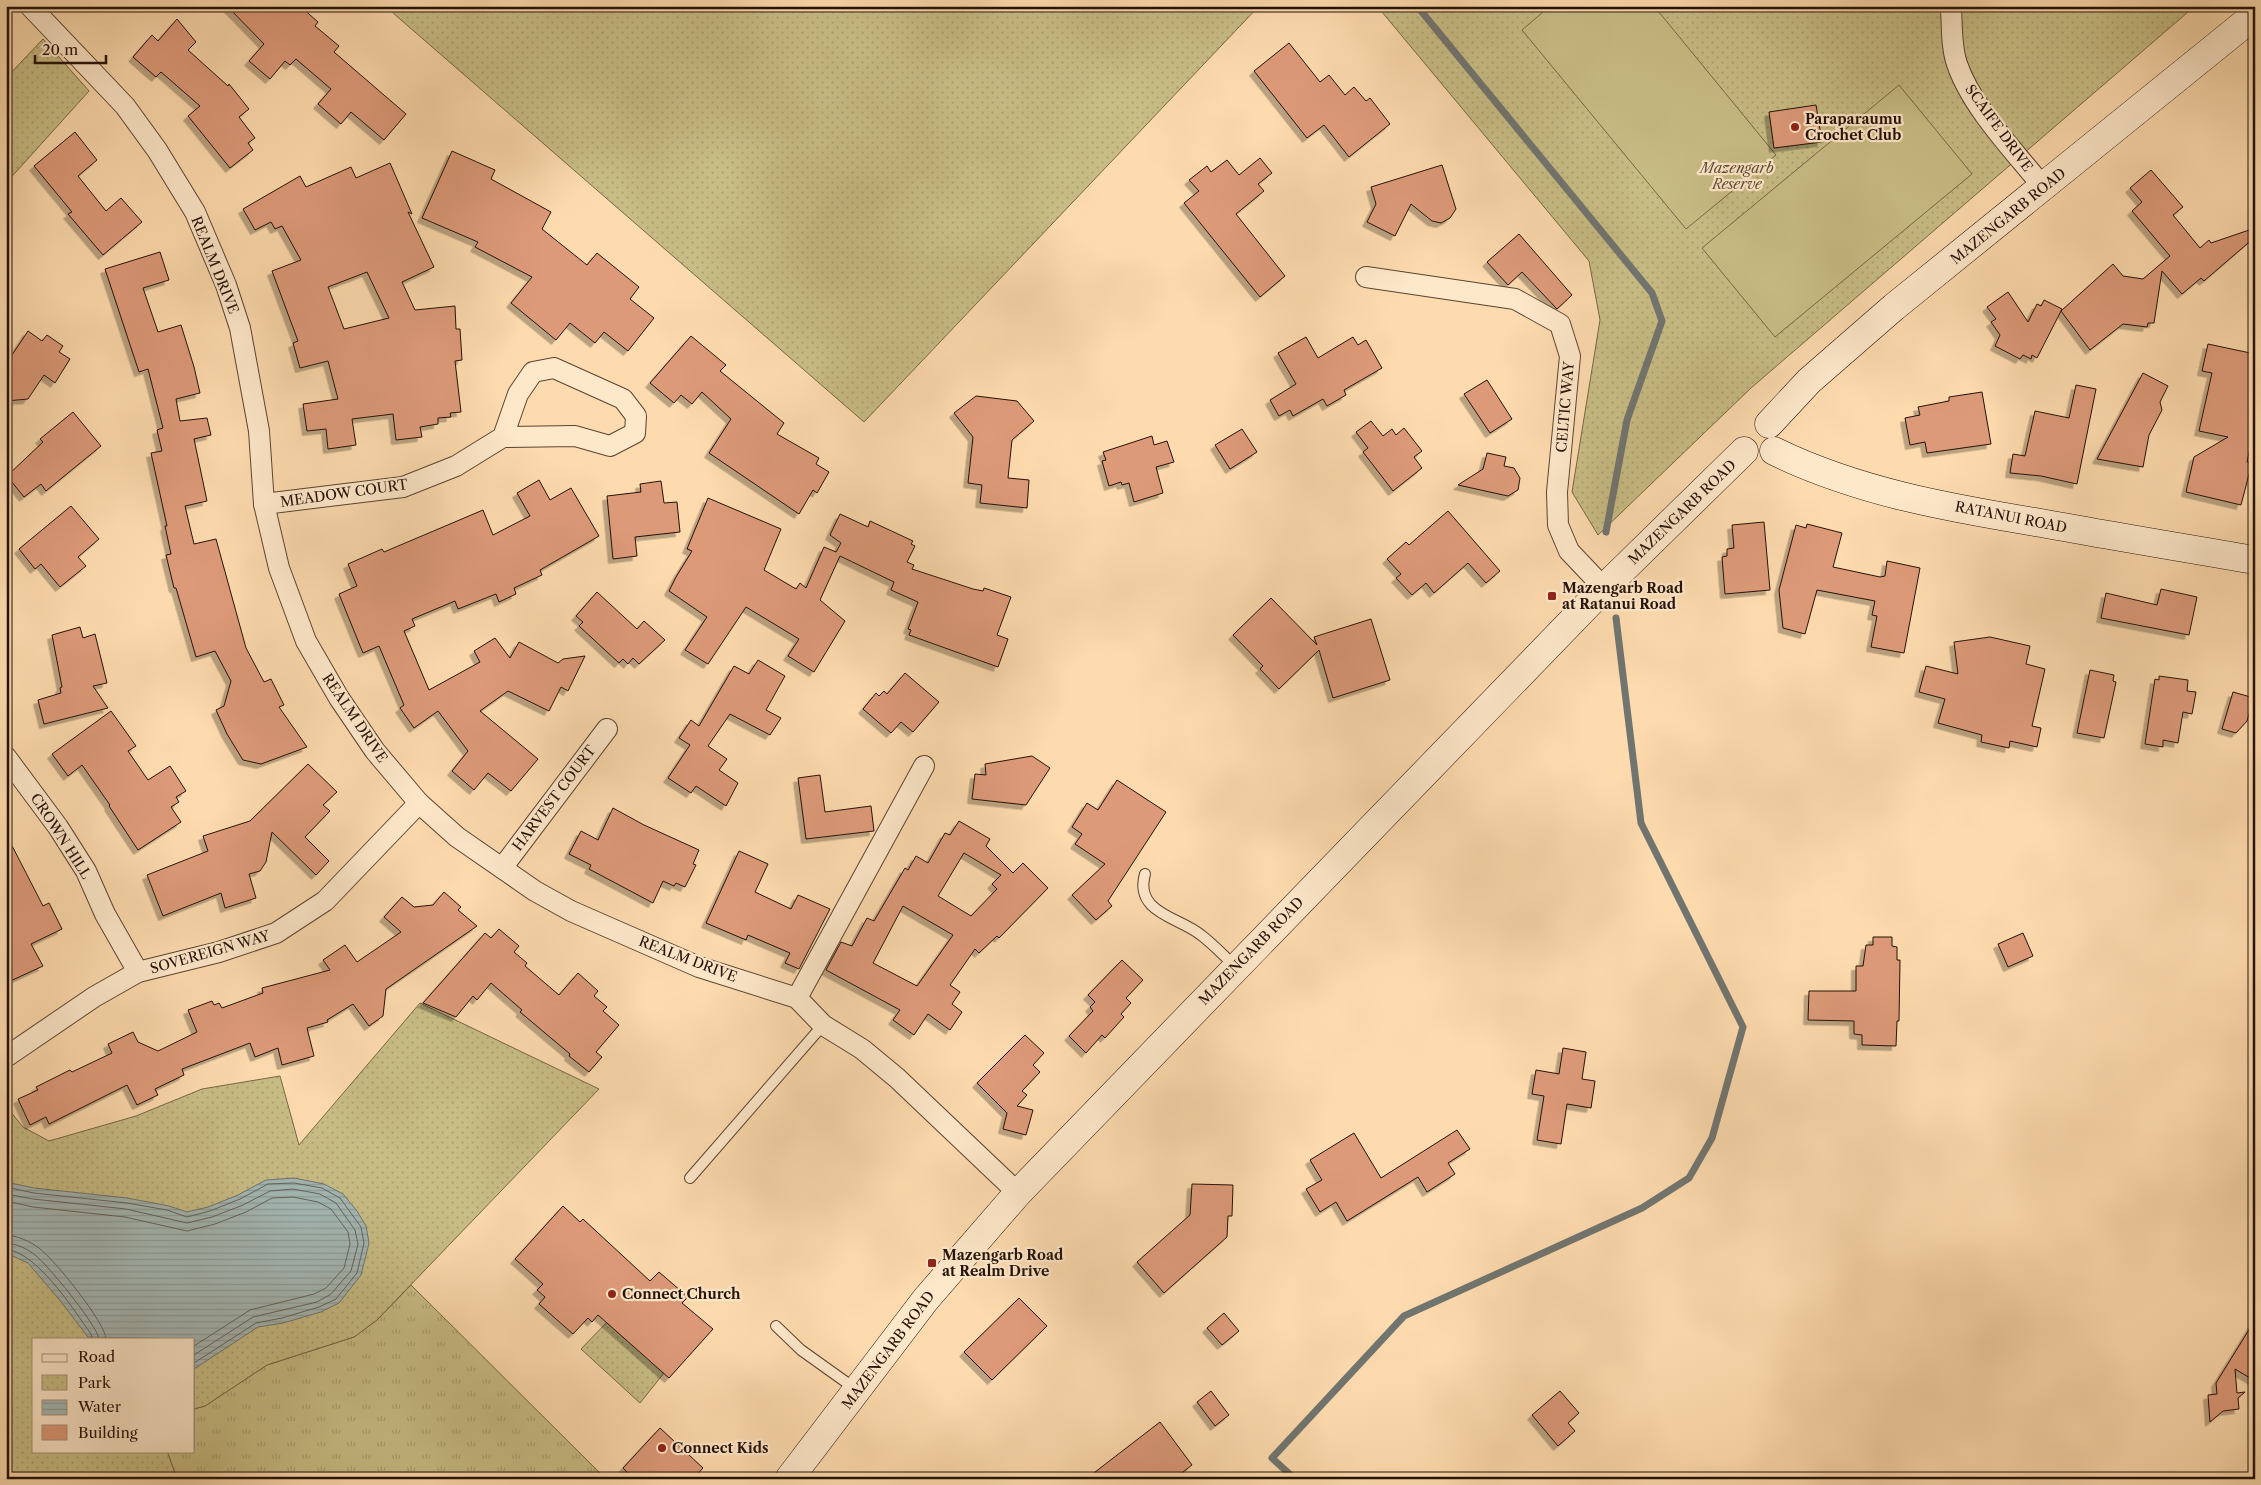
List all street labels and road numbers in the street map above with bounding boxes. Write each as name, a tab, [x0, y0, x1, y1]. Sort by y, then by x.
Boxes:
street label: SCAIFE DRIVE	[1961, 81, 2037, 175]
street label: MAZENGARB ROAD	[1947, 164, 2069, 268]
street label: REALM DRIVE	[187, 214, 243, 316]
street label: CELTIC WAY	[1552, 360, 1578, 453]
street label: MAZENGARB ROAD	[1624, 456, 1740, 568]
street label: MEADOW COURT	[279, 475, 410, 511]
street label: RATANUI ROAD	[1953, 497, 2069, 537]
street label: REALM DRIVE	[319, 670, 391, 766]
street label: HARVEST COURT	[508, 741, 600, 854]
street label: CROWN HILL	[27, 790, 95, 882]
street label: MAZENGARB ROAD	[1195, 893, 1307, 1009]
street label: SOVEREIGN WAY	[148, 926, 273, 978]
street label: REALM DRIVE	[636, 932, 740, 986]
street label: MAZENGARB ROAD	[838, 1287, 938, 1413]

